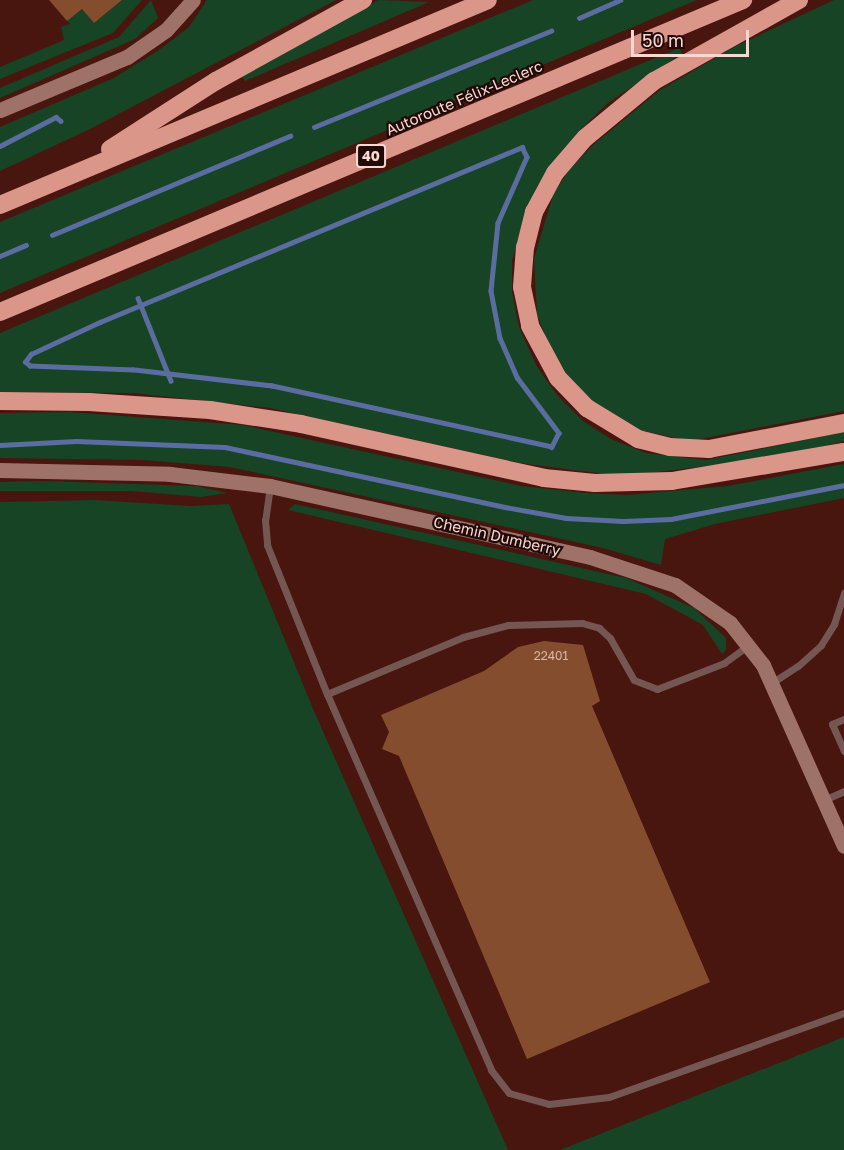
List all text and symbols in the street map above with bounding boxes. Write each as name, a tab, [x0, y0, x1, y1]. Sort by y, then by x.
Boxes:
scale bar	[634, 18, 752, 56]
text: 50 m	[642, 29, 684, 51]
street label: Autoroute Félix-Leclerc	[383, 57, 545, 139]
road number: 40	[356, 145, 386, 167]
street label: Chemin Dumberry	[432, 513, 562, 559]
house number: 22401	[534, 649, 568, 663]

